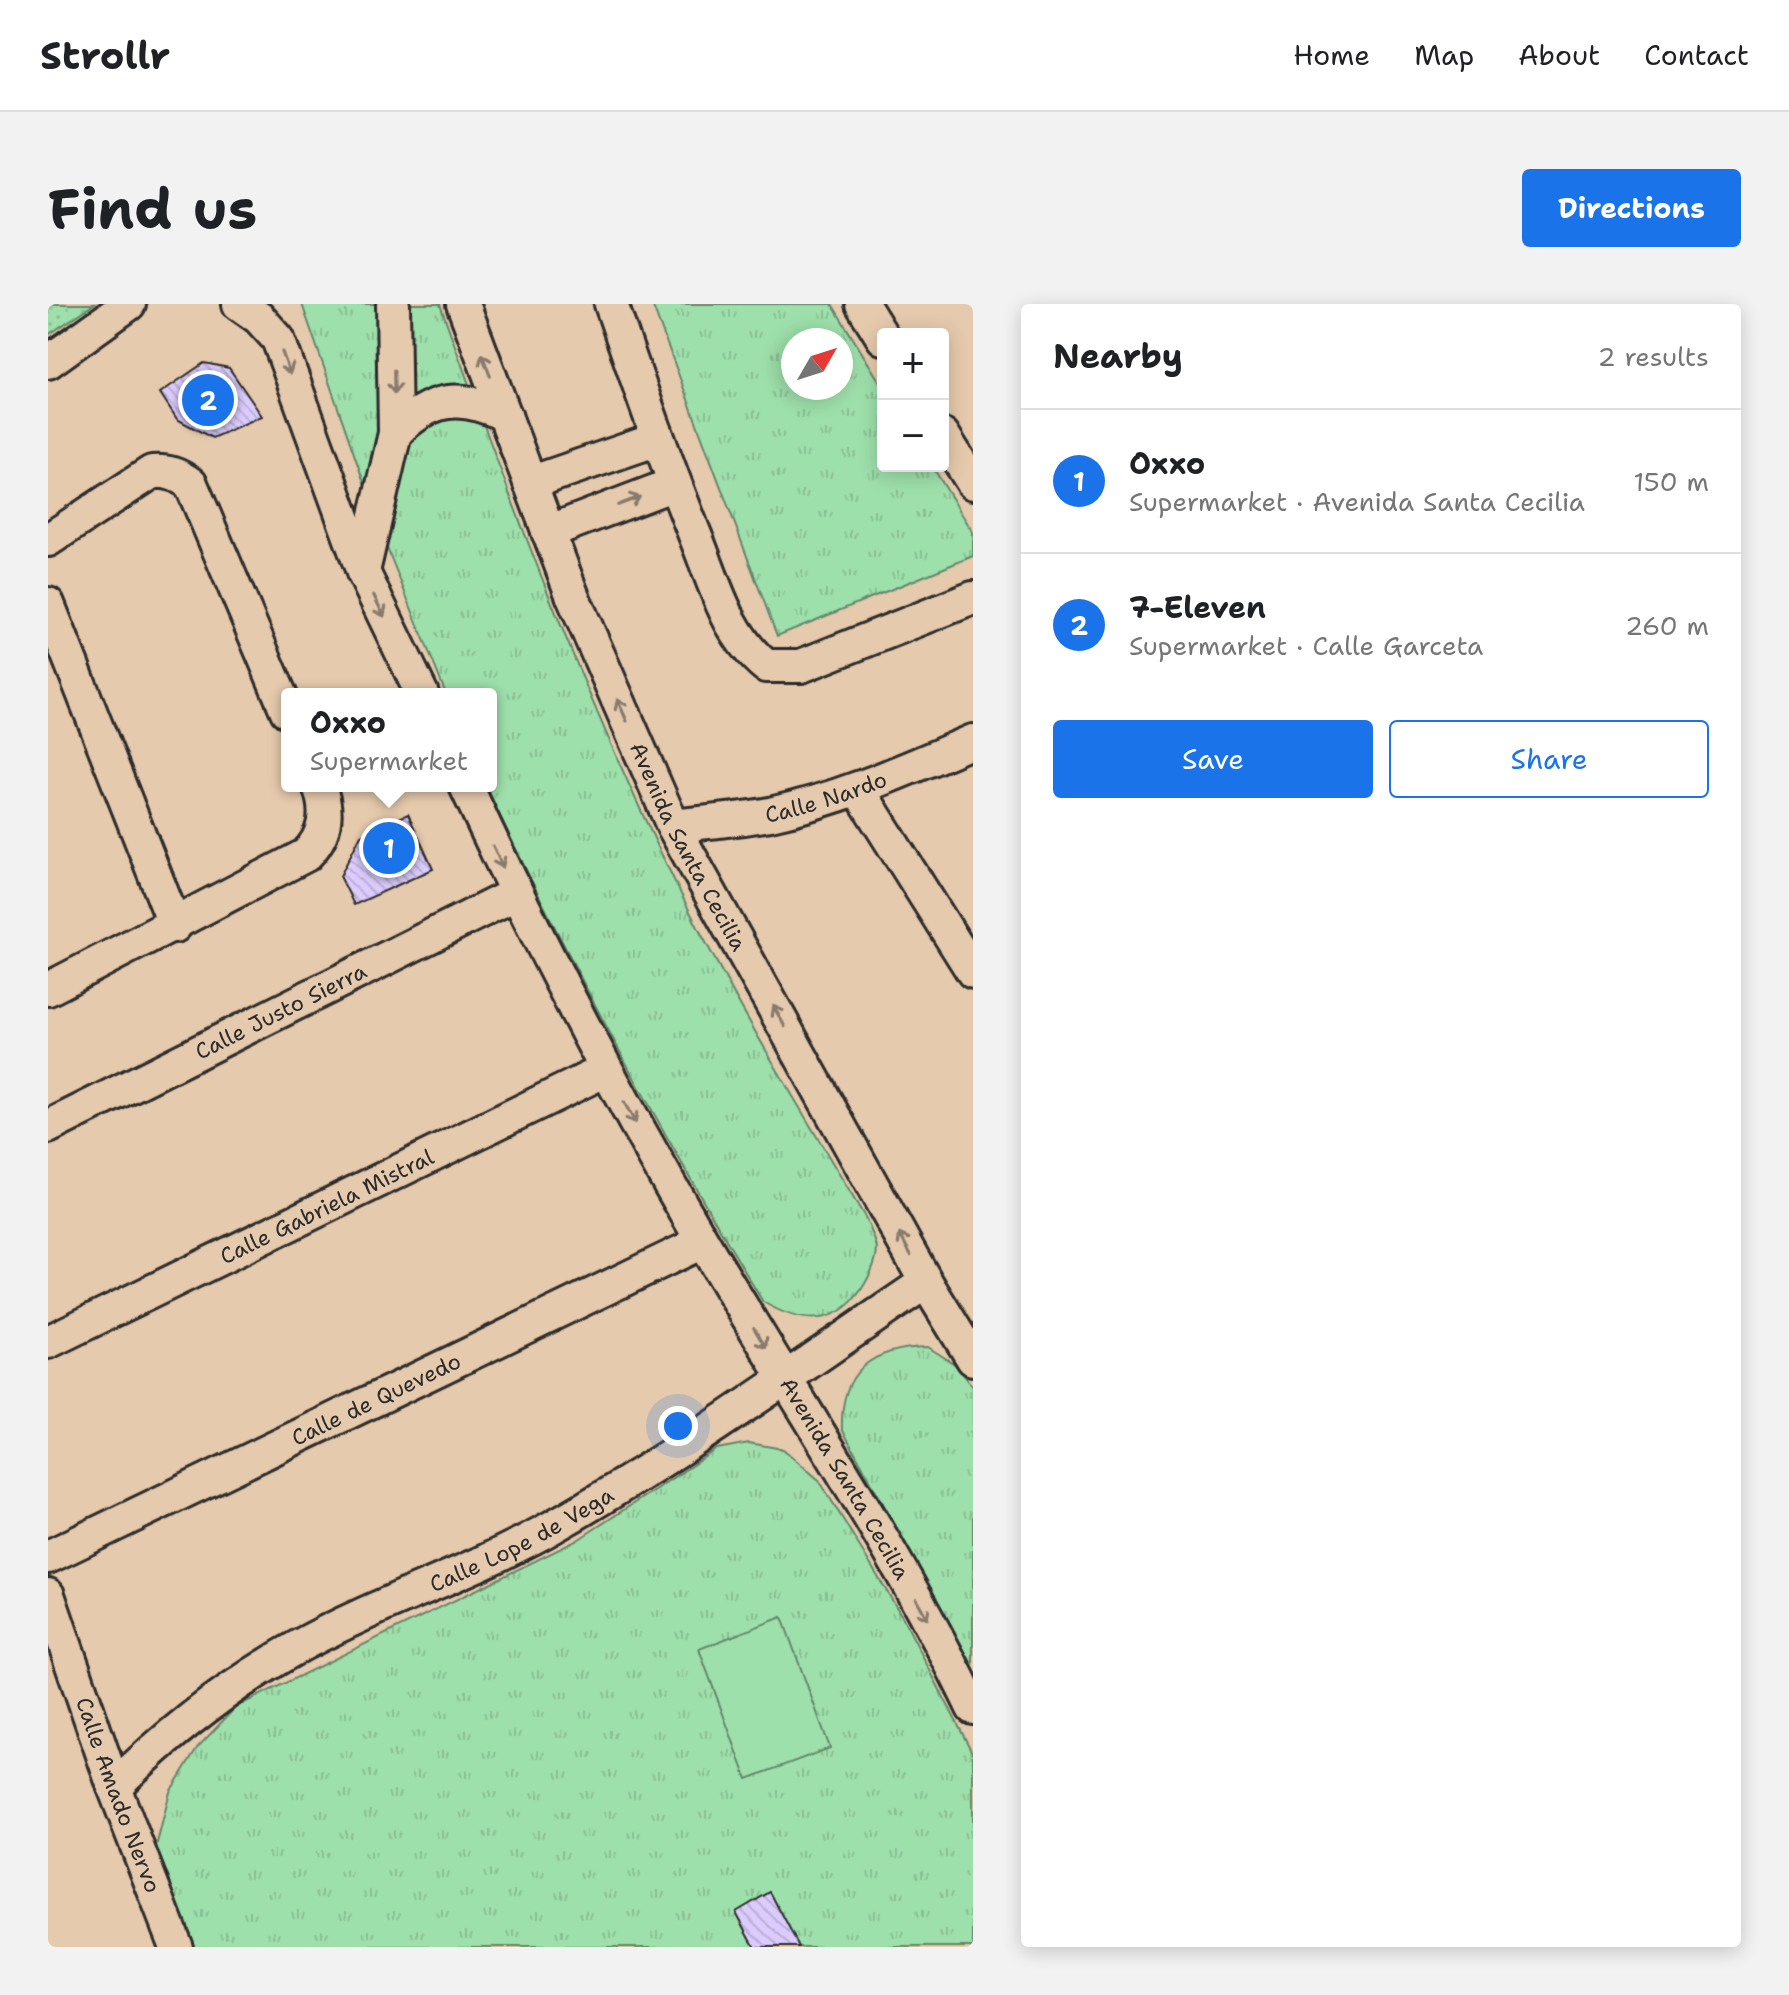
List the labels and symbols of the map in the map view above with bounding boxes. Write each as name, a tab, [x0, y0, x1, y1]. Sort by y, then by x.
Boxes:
north arrow	[781, 328, 853, 400]
one-way arrow	[280, 350, 295, 375]
one-way arrow	[478, 353, 492, 377]
one-way arrow	[386, 368, 401, 395]
pin: 2	[182, 370, 234, 430]
one-way arrow	[616, 493, 641, 507]
one-way arrow	[372, 593, 387, 617]
one-way arrow	[614, 699, 629, 723]
street label: Avenida Santa Cecilia	[623, 738, 754, 956]
street label: Calle Nardo	[762, 765, 891, 830]
pin: 1	[363, 818, 415, 878]
one-way arrow	[492, 844, 507, 869]
street label: Calle Justo Sierra	[190, 956, 372, 1066]
one-way arrow	[771, 1005, 786, 1029]
one-way arrow	[622, 1101, 638, 1124]
street label: Calle Gabriela Mistral	[215, 1142, 439, 1271]
one-way arrow	[896, 1233, 912, 1256]
one-way arrow	[753, 1326, 769, 1349]
street label: Calle de Quevedo	[287, 1346, 466, 1453]
street label: Avenida Santa Cecilia	[773, 1372, 917, 1585]
your location	[658, 1406, 698, 1446]
street label: Calle Lope de Vega	[425, 1480, 619, 1599]
one-way arrow	[914, 1597, 930, 1621]
street label: Calle Amado Nervo	[69, 1693, 168, 1897]

